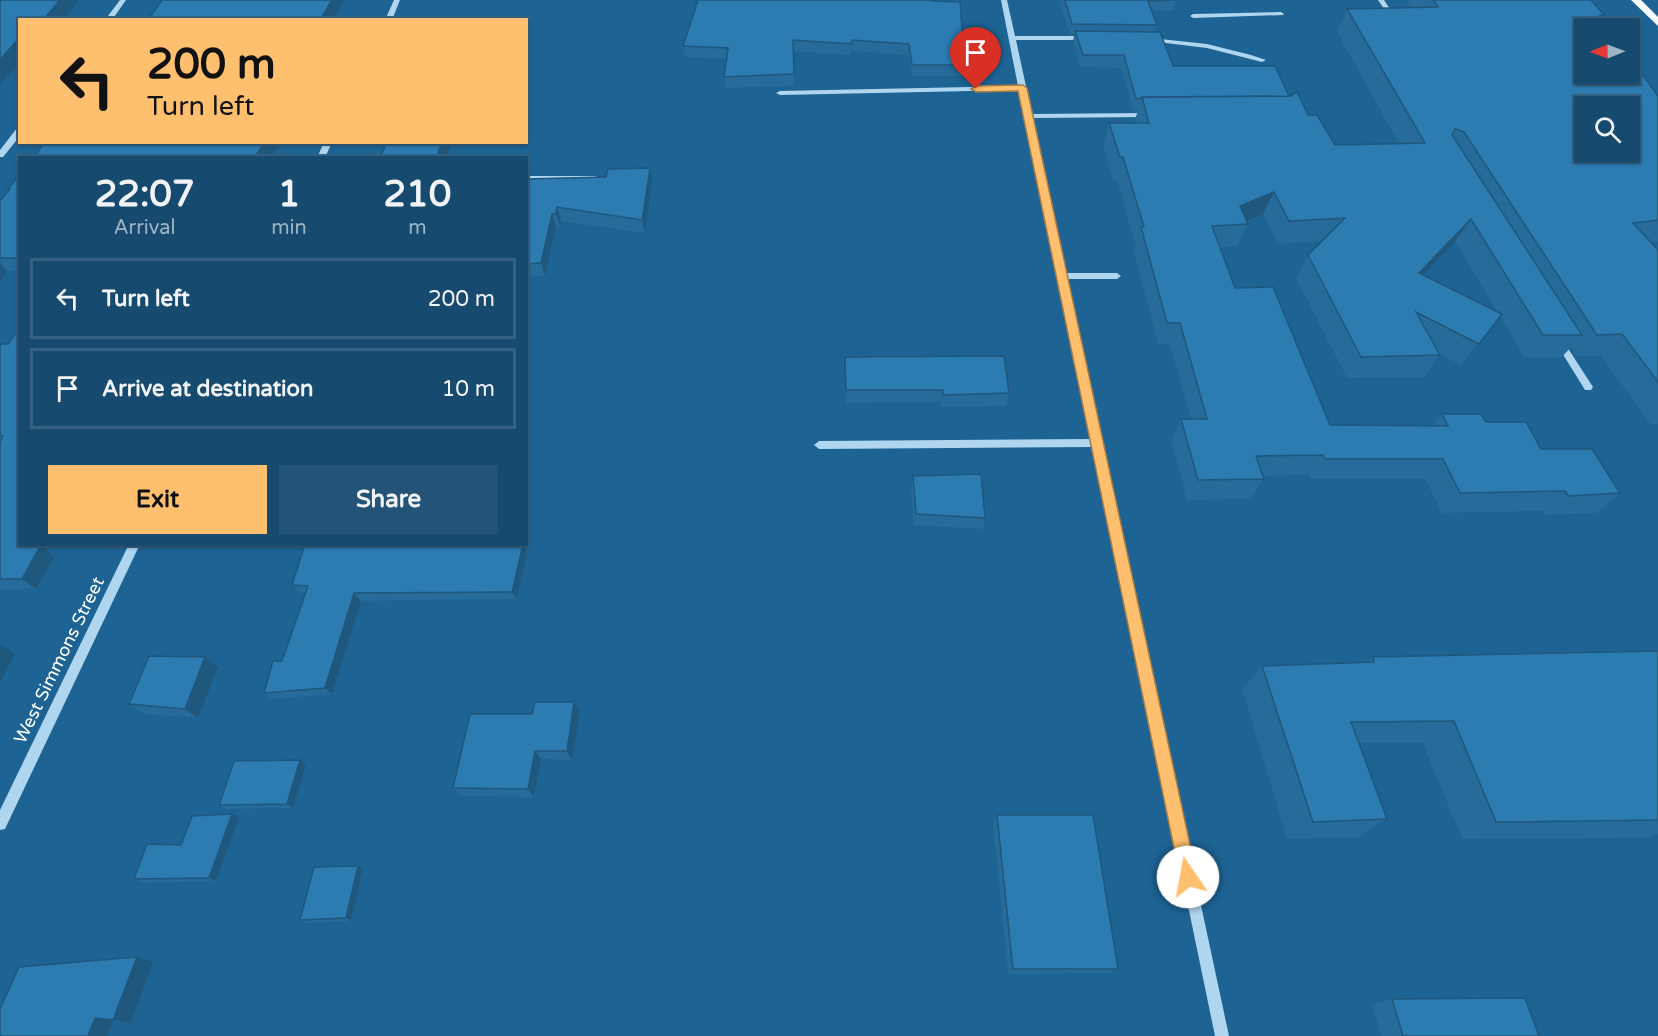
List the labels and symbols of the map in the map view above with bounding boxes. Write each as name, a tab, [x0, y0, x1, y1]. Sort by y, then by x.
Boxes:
north arrow	[1574, 18, 1640, 84]
pin	[950, 27, 1001, 89]
street label: West Simmons Street	[9, 573, 109, 747]
position arrow	[1156, 845, 1220, 909]

